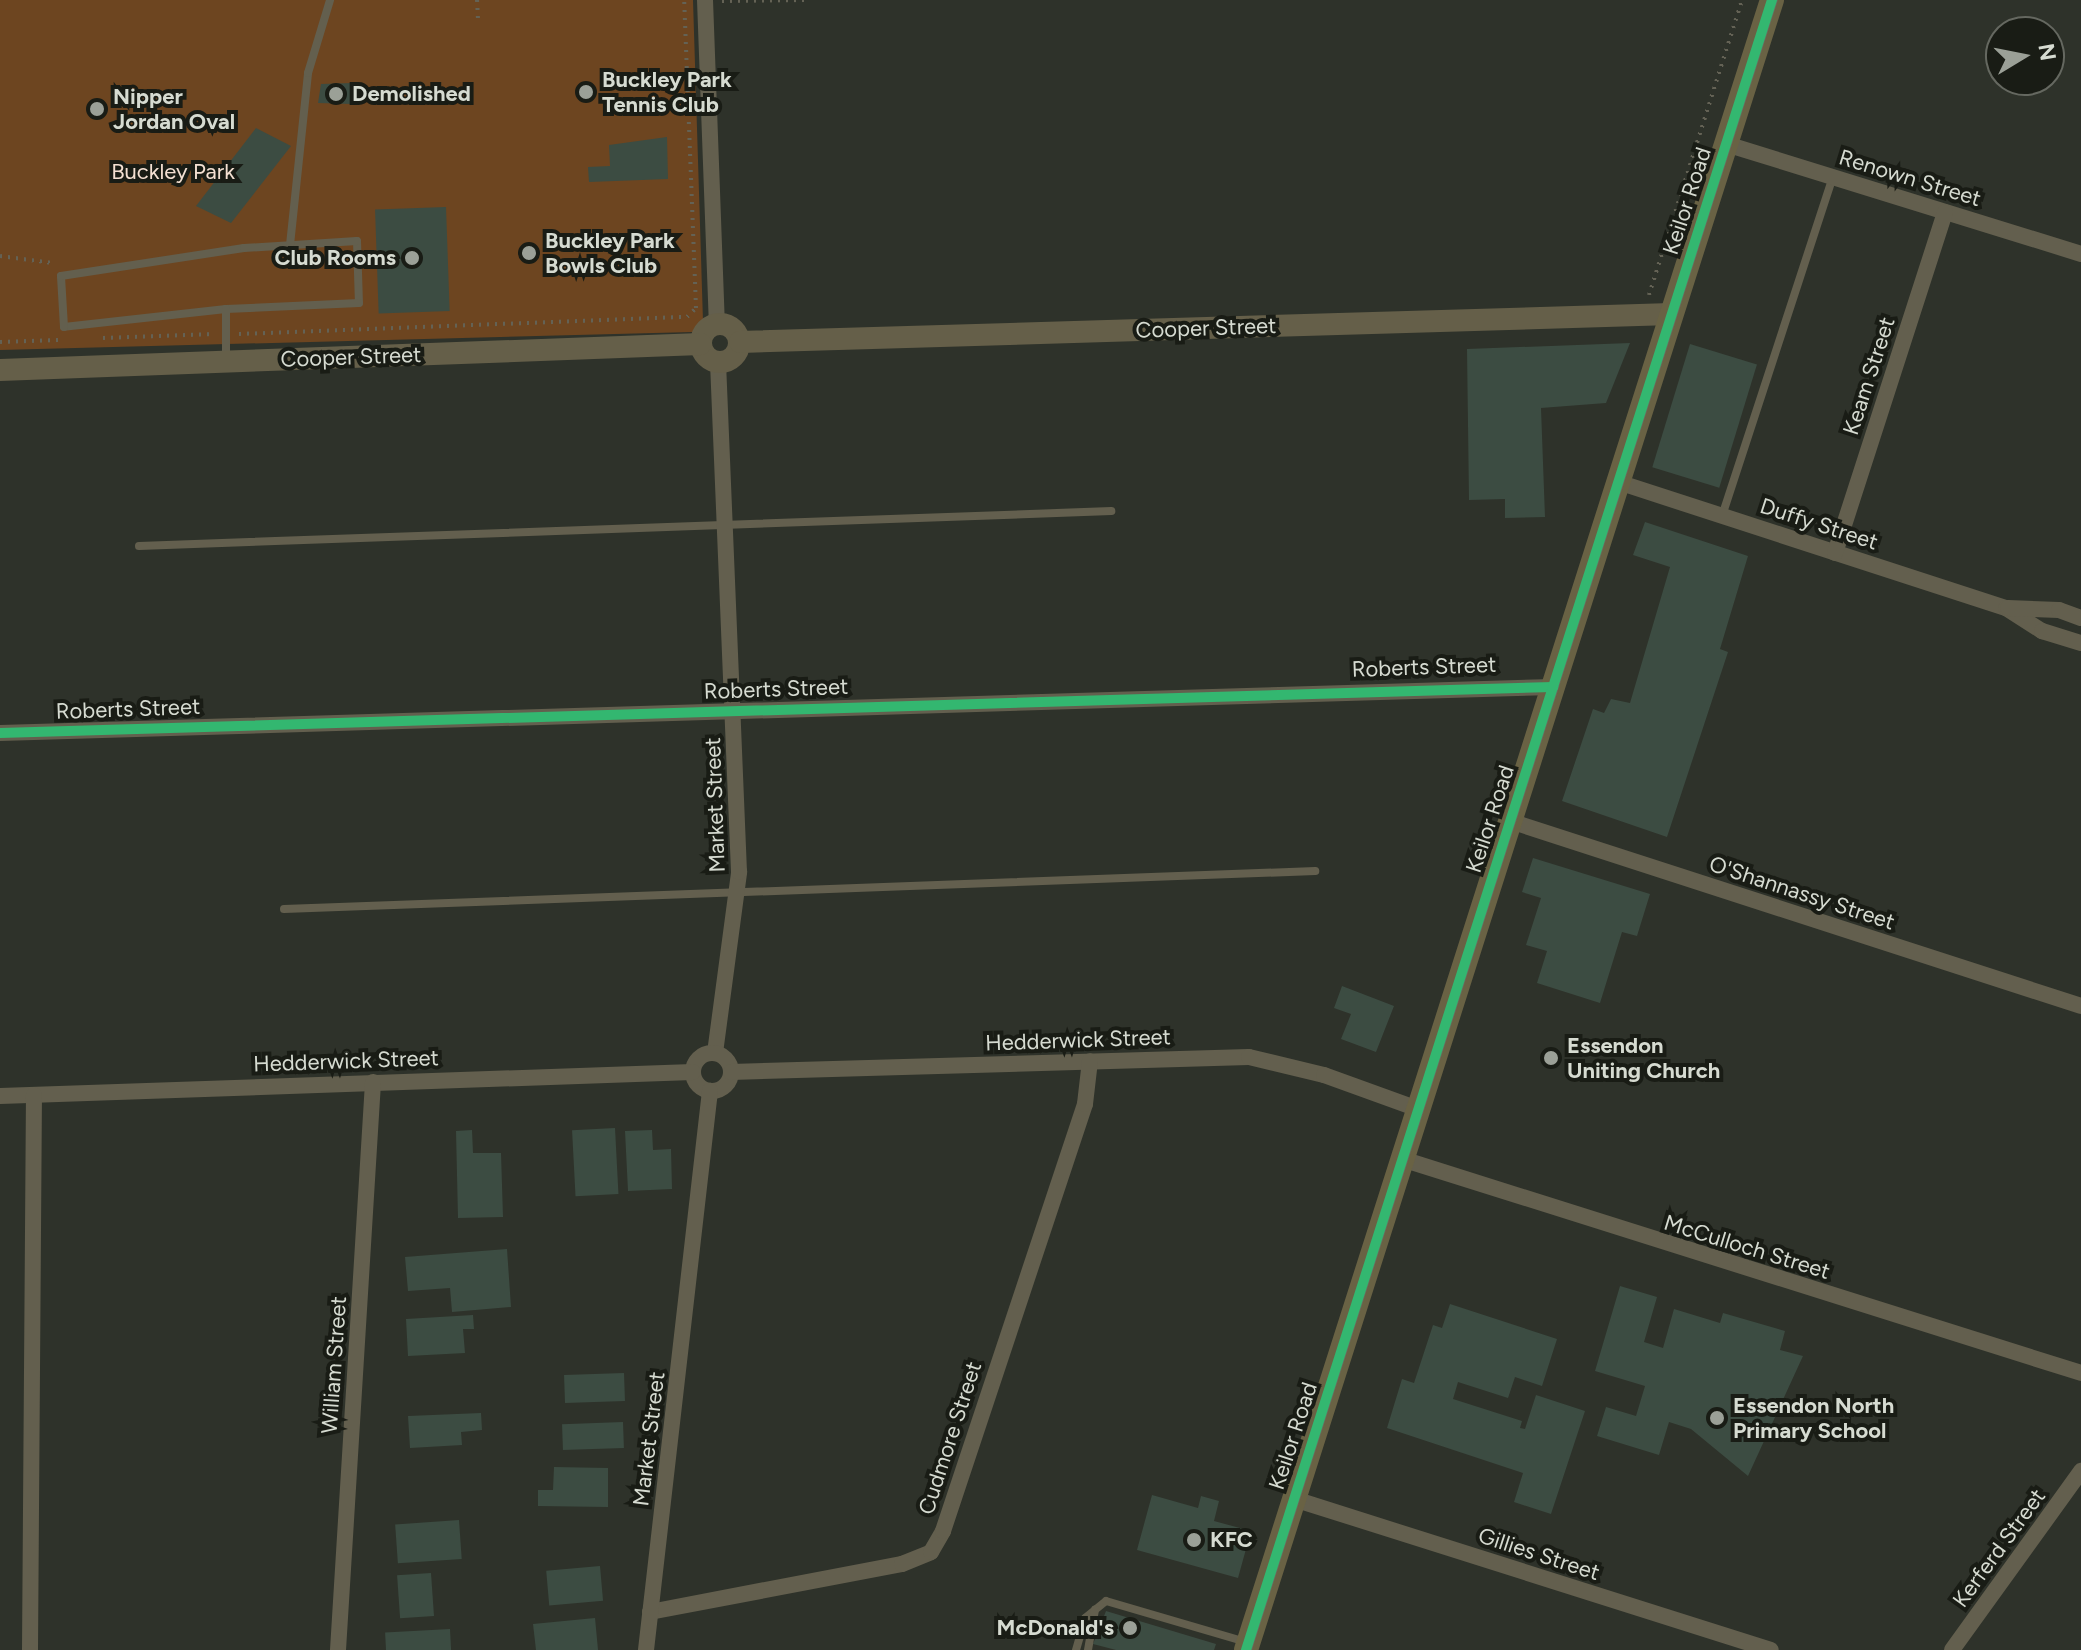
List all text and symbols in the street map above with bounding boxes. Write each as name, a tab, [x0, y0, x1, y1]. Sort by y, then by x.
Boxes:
north arrow	[1985, 16, 2065, 96]
text: N	[2032, 41, 2062, 63]
place label: Buckley Park Tennis Club	[602, 66, 732, 118]
place label: Demolished	[352, 81, 471, 107]
place label: Nipper Jordan Oval	[113, 83, 235, 134]
marker: Buckley Park Tennis Club	[577, 83, 595, 101]
marker: Demolished	[327, 85, 345, 103]
marker: Nipper Jordan Oval	[88, 100, 106, 118]
street label: Keilor Road	[1657, 144, 1717, 258]
street label: Renown Street	[1836, 144, 1984, 212]
park label: Buckley Park	[111, 159, 235, 185]
place label: Buckley Park Bowls Club	[545, 227, 675, 278]
marker: Buckley Park Bowls Club	[520, 244, 538, 262]
place label: Club Rooms	[275, 245, 396, 271]
marker: Club Rooms	[403, 249, 421, 267]
street label: Cooper Street	[1135, 312, 1277, 344]
street label: Keam Street	[1838, 314, 1900, 438]
street label: Cooper Street	[280, 341, 422, 373]
street label: Duffy Street	[1757, 493, 1881, 555]
street label: Roberts Street	[1351, 651, 1497, 683]
street label: Roberts Street	[703, 673, 849, 705]
street label: Roberts Street	[55, 693, 201, 725]
street label: Market Street	[699, 737, 731, 873]
street label: Keilor Road	[1460, 762, 1520, 876]
street label: O'Shannassy Street	[1706, 851, 1898, 935]
street label: Hedderwick Street	[985, 1024, 1171, 1056]
place label: Essendon Uniting Church	[1567, 1032, 1720, 1084]
street label: Hedderwick Street	[253, 1045, 439, 1077]
marker: Essendon Uniting Church	[1542, 1049, 1560, 1067]
street label: McCulloch Street	[1661, 1209, 1833, 1285]
street label: William Street	[316, 1295, 352, 1435]
street label: Cudmore Street	[913, 1358, 987, 1518]
street label: Market Street	[628, 1370, 670, 1508]
street label: Keilor Road	[1263, 1379, 1323, 1493]
place label: Essendon North Primary School	[1733, 1392, 1894, 1444]
marker: Essendon North Primary School	[1708, 1409, 1726, 1427]
street label: Kerferd Street	[1947, 1484, 2051, 1612]
street label: Gillies Street	[1475, 1522, 1603, 1586]
place label: KFC	[1210, 1527, 1253, 1553]
marker: KFC	[1185, 1531, 1203, 1549]
place label: McDonald's	[997, 1615, 1114, 1641]
marker: McDonald's	[1121, 1619, 1139, 1637]

